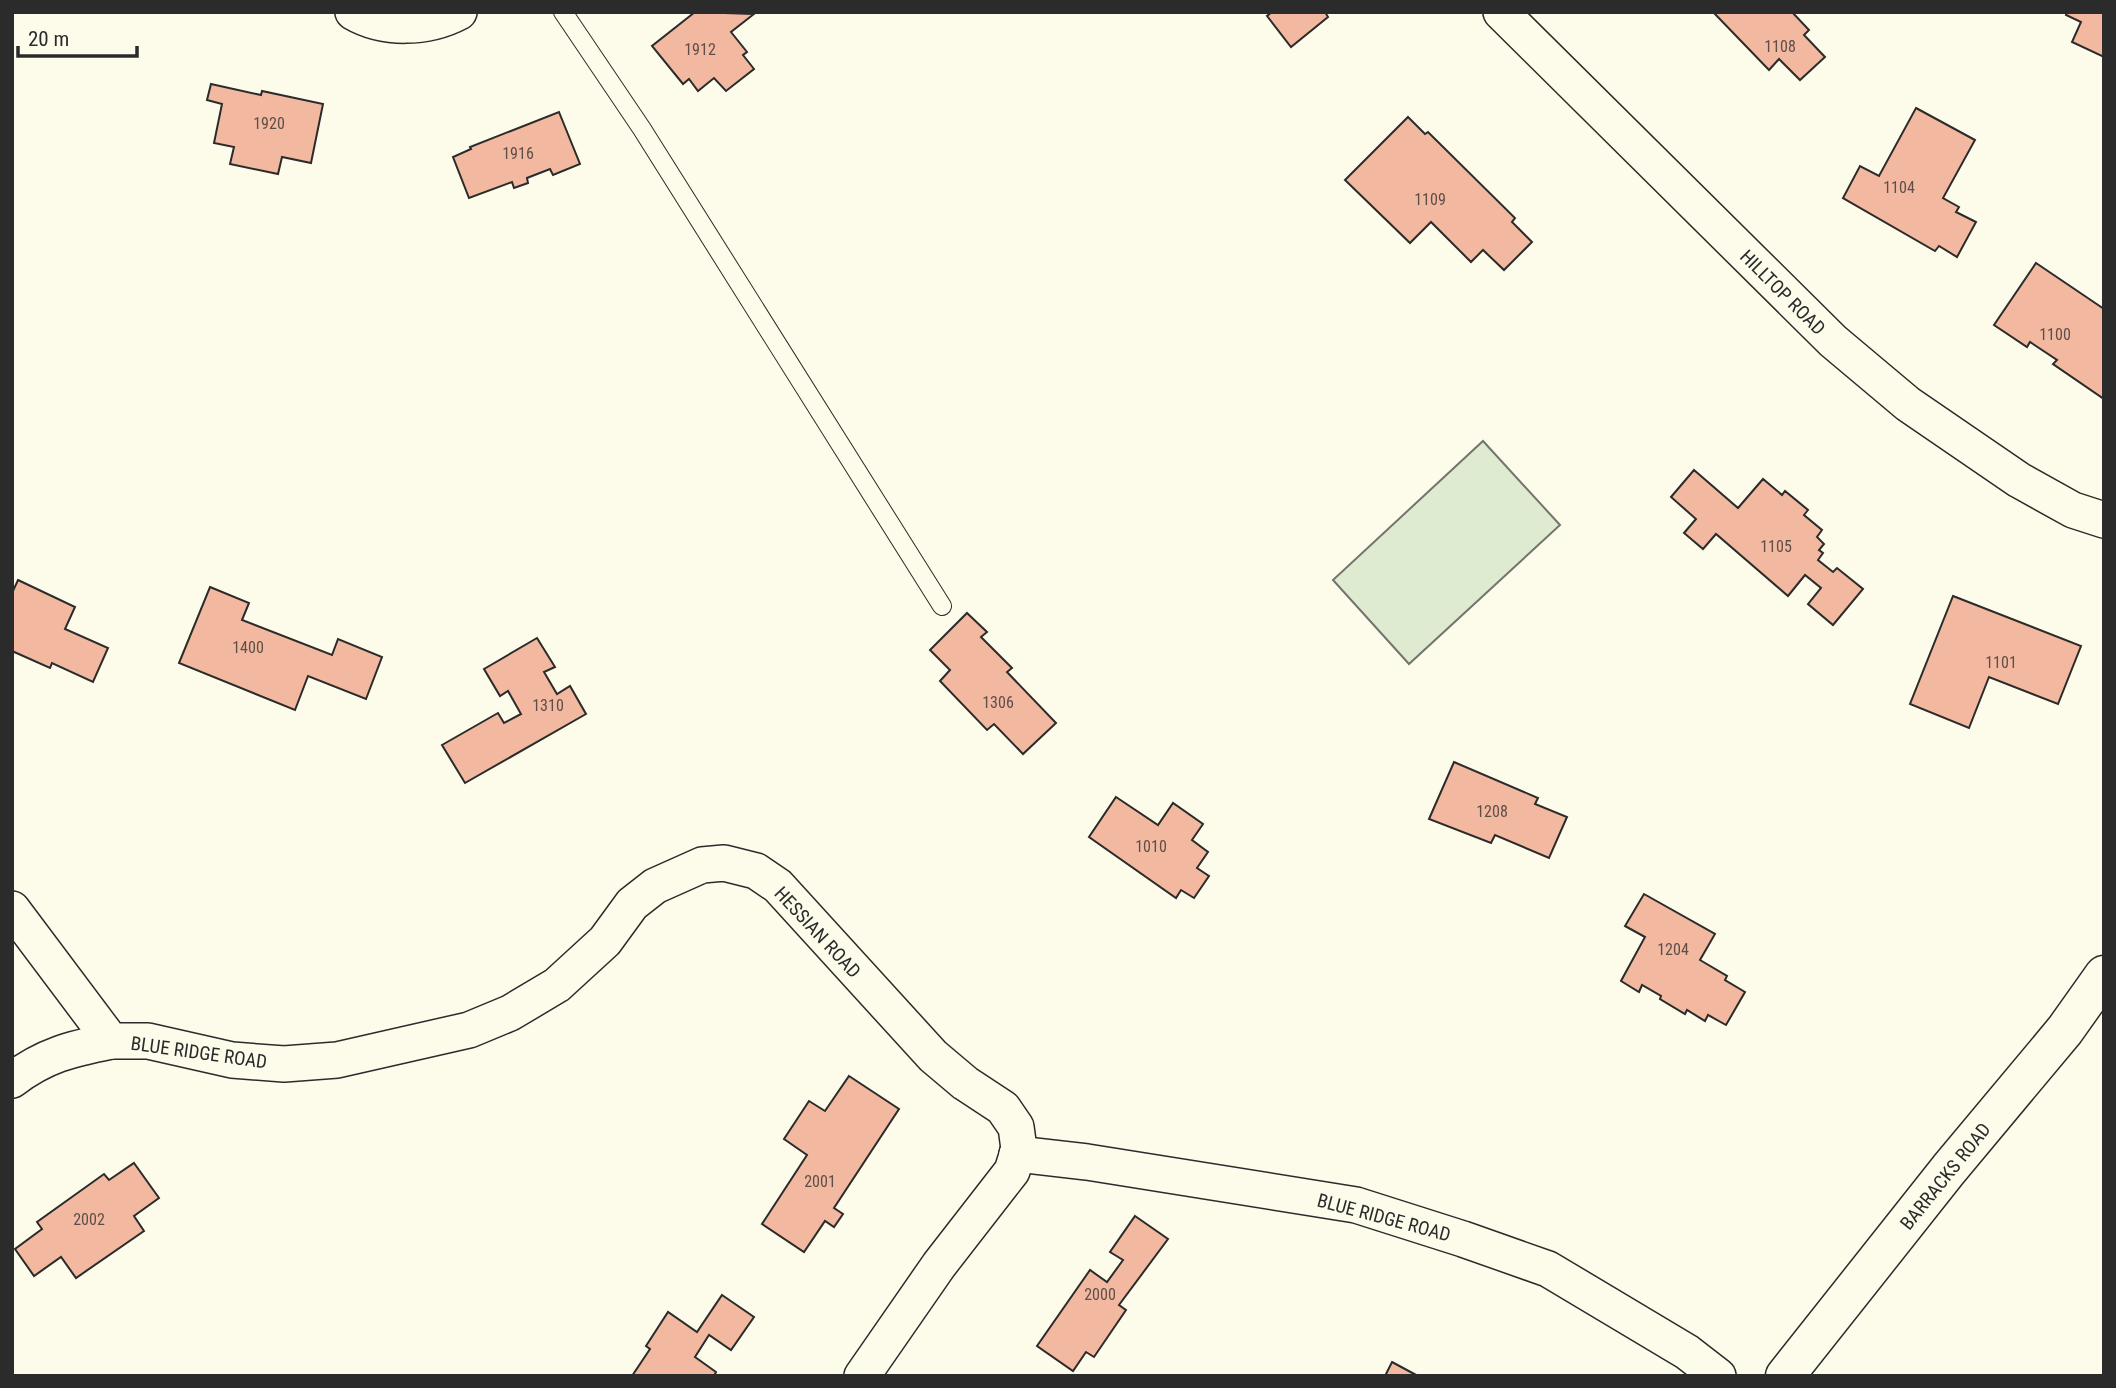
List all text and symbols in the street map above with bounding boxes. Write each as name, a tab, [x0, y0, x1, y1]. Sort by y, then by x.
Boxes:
scale bar	[18, 14, 136, 58]
text: 20 m	[28, 27, 69, 51]
house number: 1108	[1764, 37, 1796, 56]
house number: 1912	[684, 40, 716, 59]
house number: 1920	[253, 114, 285, 133]
house number: 1916	[502, 144, 534, 163]
house number: 1104	[1883, 178, 1915, 197]
house number: 1109	[1414, 190, 1446, 209]
street label: HILLTOP ROAD	[1735, 245, 1830, 340]
house number: 1100	[2039, 325, 2071, 344]
house number: 1105	[1760, 537, 1792, 556]
house number: 1400	[232, 638, 264, 657]
house number: 1101	[1985, 653, 2017, 672]
house number: 1306	[982, 693, 1014, 712]
house number: 1310	[532, 696, 564, 715]
house number: 1208	[1476, 802, 1508, 821]
house number: 1010	[1135, 837, 1167, 856]
street label: HESSIAN ROAD	[770, 882, 866, 983]
house number: 1204	[1657, 940, 1689, 959]
street label: BLUE RIDGE ROAD	[129, 1032, 268, 1073]
street label: BARRACKS ROAD	[1895, 1118, 1995, 1234]
house number: 2001	[804, 1172, 836, 1191]
street label: BLUE RIDGE ROAD	[1315, 1189, 1453, 1246]
house number: 2002	[73, 1210, 105, 1229]
house number: 2000	[1084, 1285, 1116, 1304]

